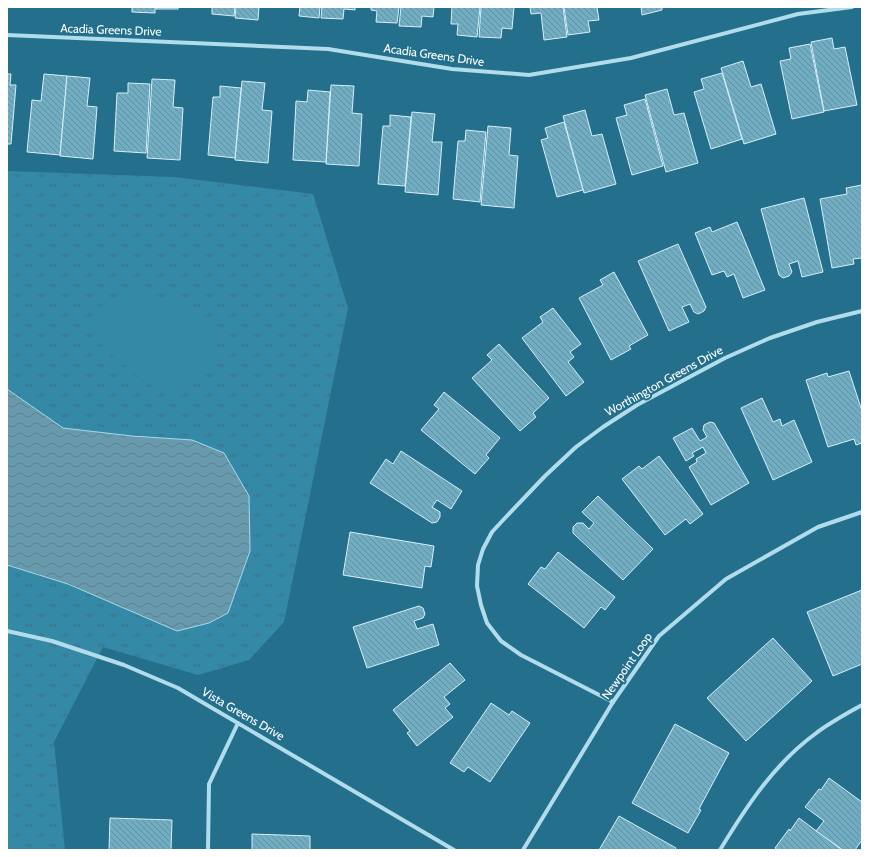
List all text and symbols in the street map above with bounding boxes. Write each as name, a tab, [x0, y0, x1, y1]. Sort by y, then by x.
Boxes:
street label: Acadia Greens Drive	[60, 20, 162, 39]
street label: Acadia Greens Drive	[383, 40, 485, 69]
street label: Worthington Greens Drive	[602, 342, 725, 419]
street label: Newpoint Loop	[598, 629, 655, 702]
street label: Vista Greens Drive	[199, 684, 287, 743]

